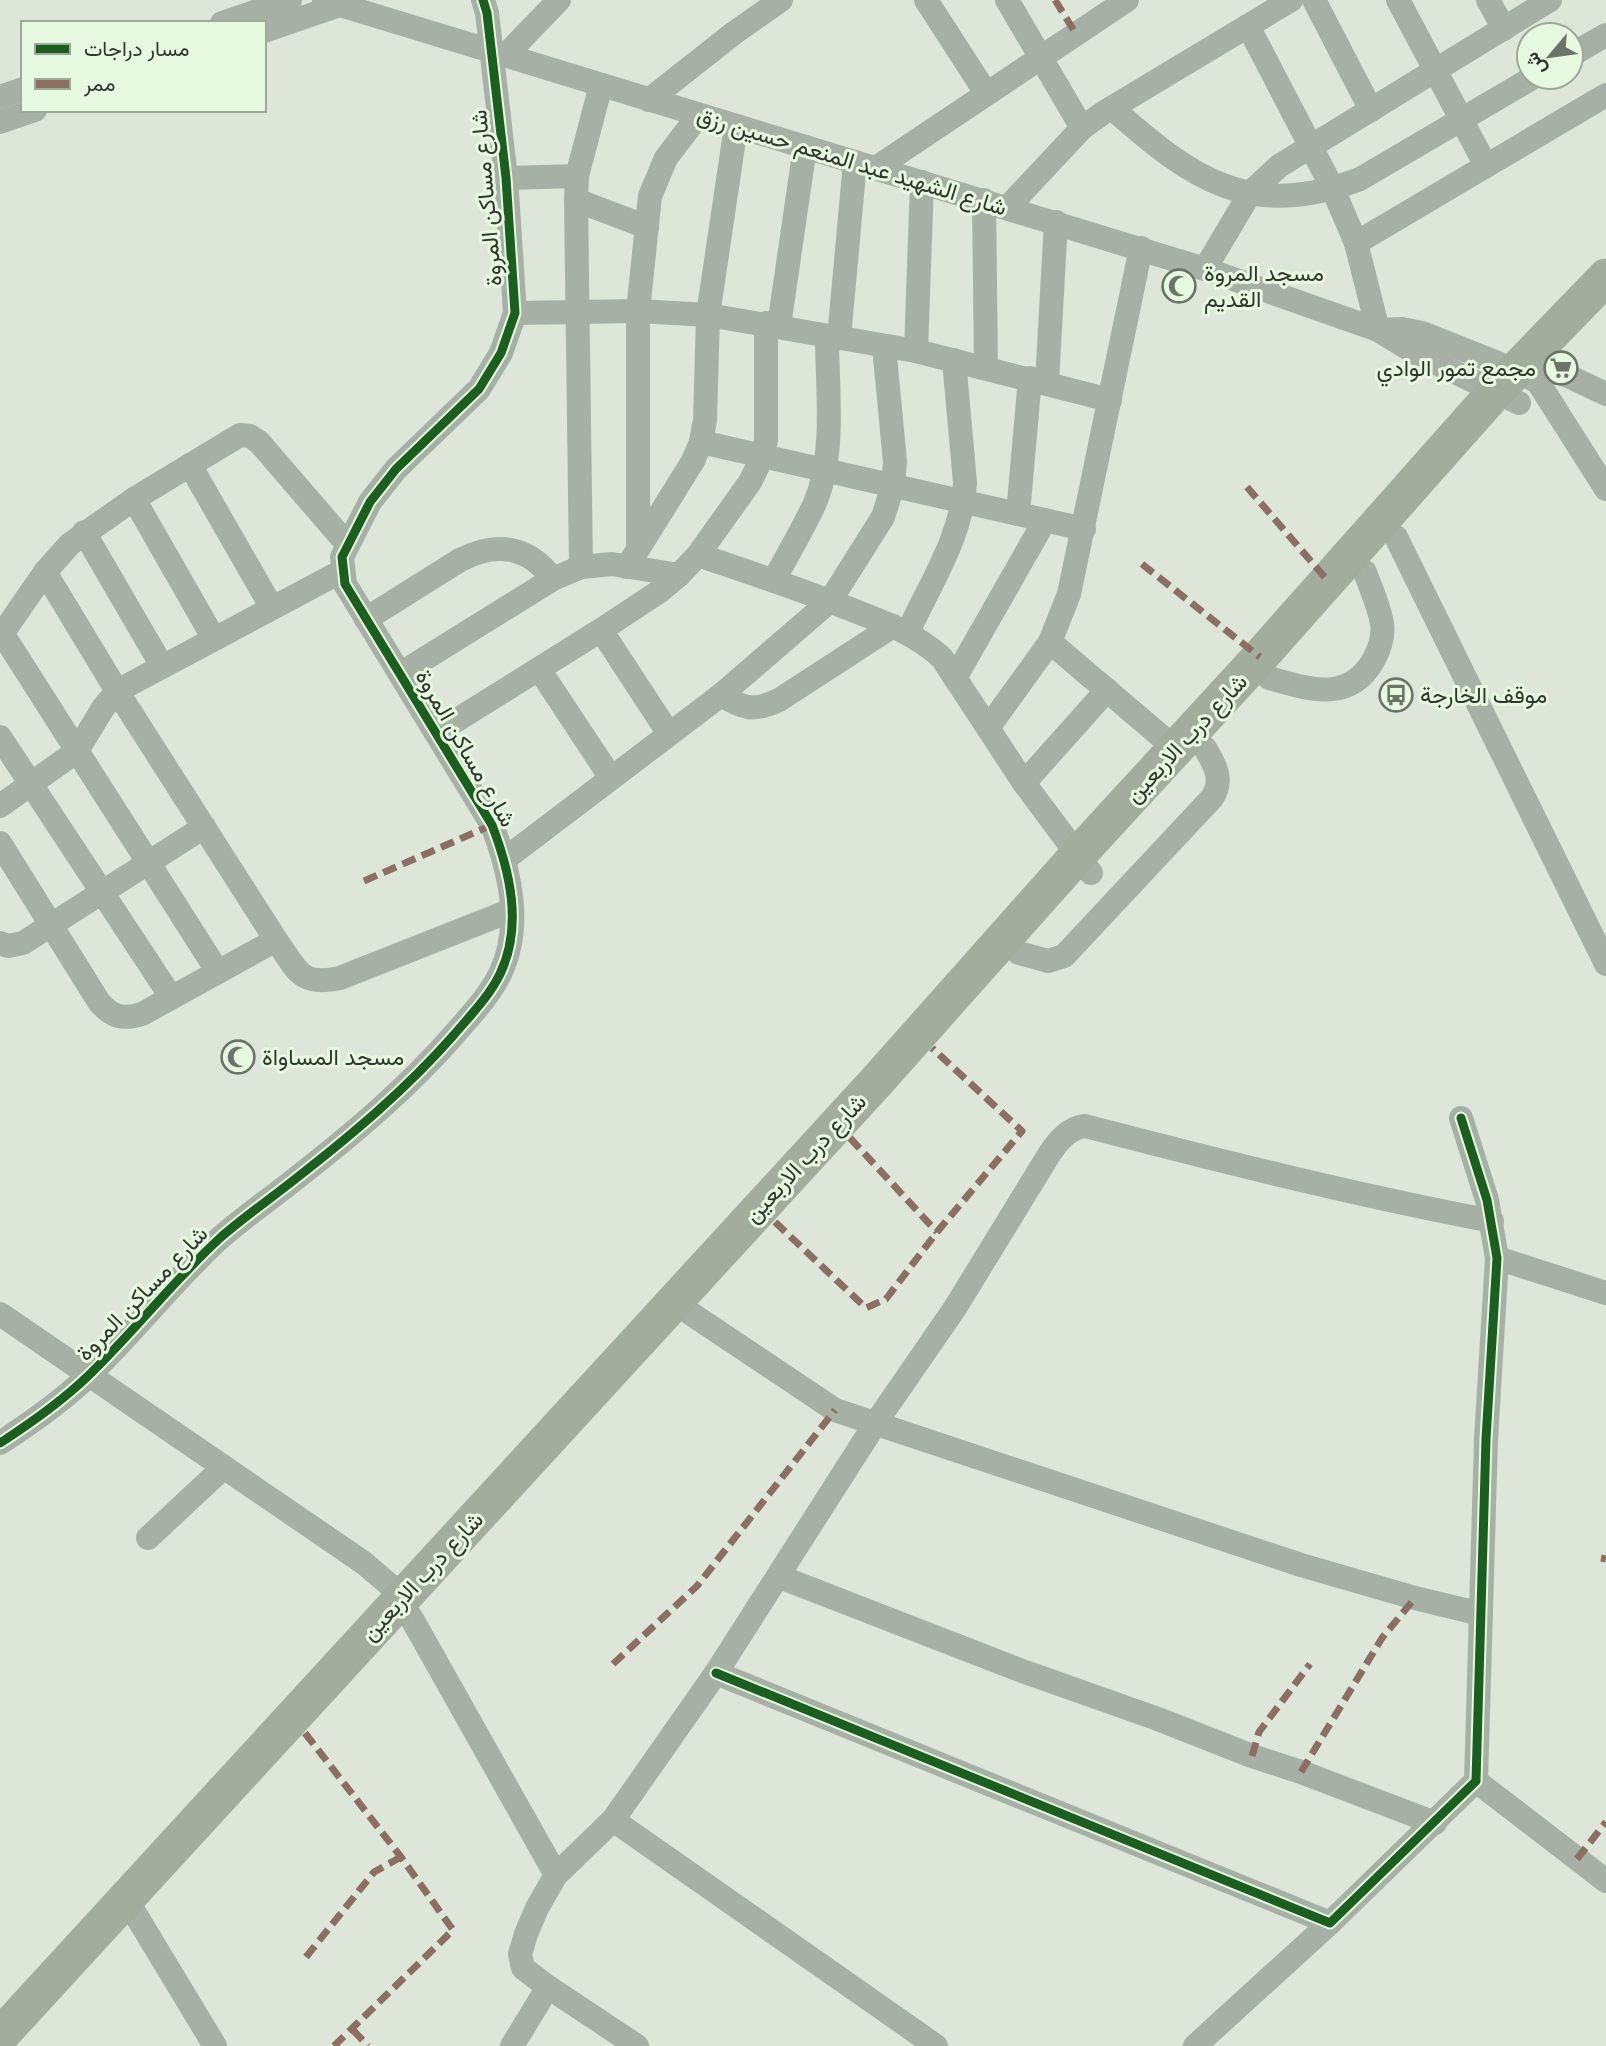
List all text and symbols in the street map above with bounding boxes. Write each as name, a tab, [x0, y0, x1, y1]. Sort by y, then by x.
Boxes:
legend	[21, 21, 266, 112]
north arrow	[1515, 21, 1585, 91]
text: مسار دراجات	[84, 34, 189, 66]
text: ش	[1518, 46, 1555, 81]
text: ممر	[83, 69, 115, 101]
street label: شارع الشهيد عبد المنعم حسين رزق	[692, 99, 1011, 226]
street label: شارع مساكن المروة	[462, 108, 513, 288]
place label: مسجد المروة القديم	[1204, 257, 1324, 318]
mosque icon: مسجد المروة القديم	[1160, 267, 1198, 305]
supermarket icon: مجمع تمور الوادي	[1542, 349, 1580, 387]
place label: مجمع تمور الوادي	[1376, 352, 1536, 387]
street label: شارع مساكن المروة	[405, 663, 524, 834]
street label: شارع درب الاربعين	[1118, 666, 1257, 812]
bus stop icon: موقف الخارجة	[1377, 676, 1415, 714]
place label: موقف الخارجة	[1420, 679, 1547, 714]
mosque icon: مسجد المساواة	[219, 1038, 257, 1076]
place label: مسجد المساواة	[262, 1041, 404, 1076]
street label: شارع درب الاربعين	[737, 1086, 876, 1232]
street label: شارع مساكن المروة	[69, 1218, 217, 1370]
street label: شارع درب الاربعين	[354, 1504, 493, 1650]

